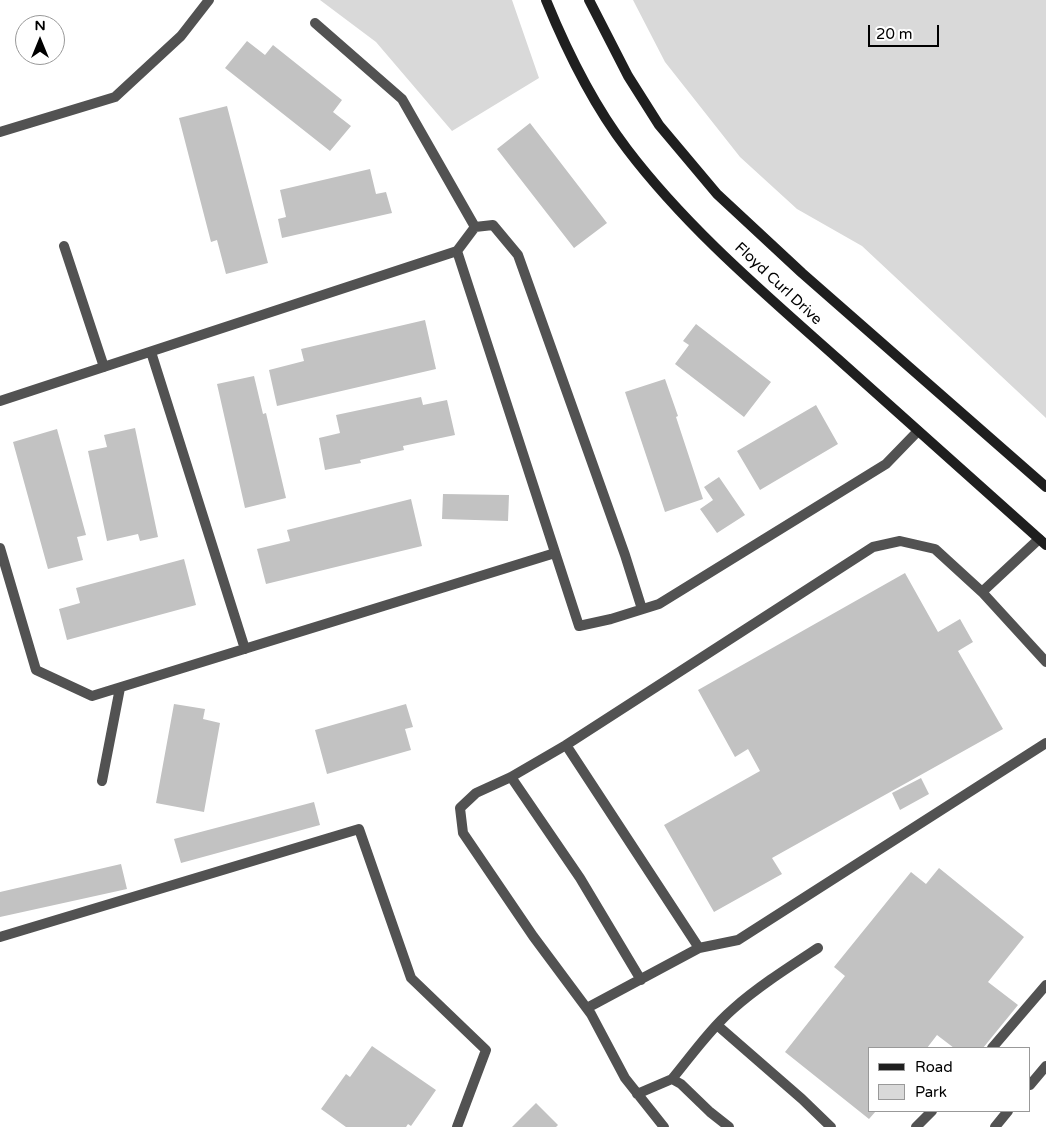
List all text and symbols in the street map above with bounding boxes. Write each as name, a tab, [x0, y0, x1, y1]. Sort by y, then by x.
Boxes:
north arrow	[15, 15, 65, 65]
scale bar	[871, 15, 942, 47]
text: N	[34, 17, 46, 34]
text: 20 m	[876, 25, 913, 43]
street label: Floyd Curl Drive	[731, 239, 825, 329]
legend	[868, 1047, 1031, 1112]
text: Road	[915, 1058, 953, 1076]
text: Park	[915, 1083, 947, 1101]

